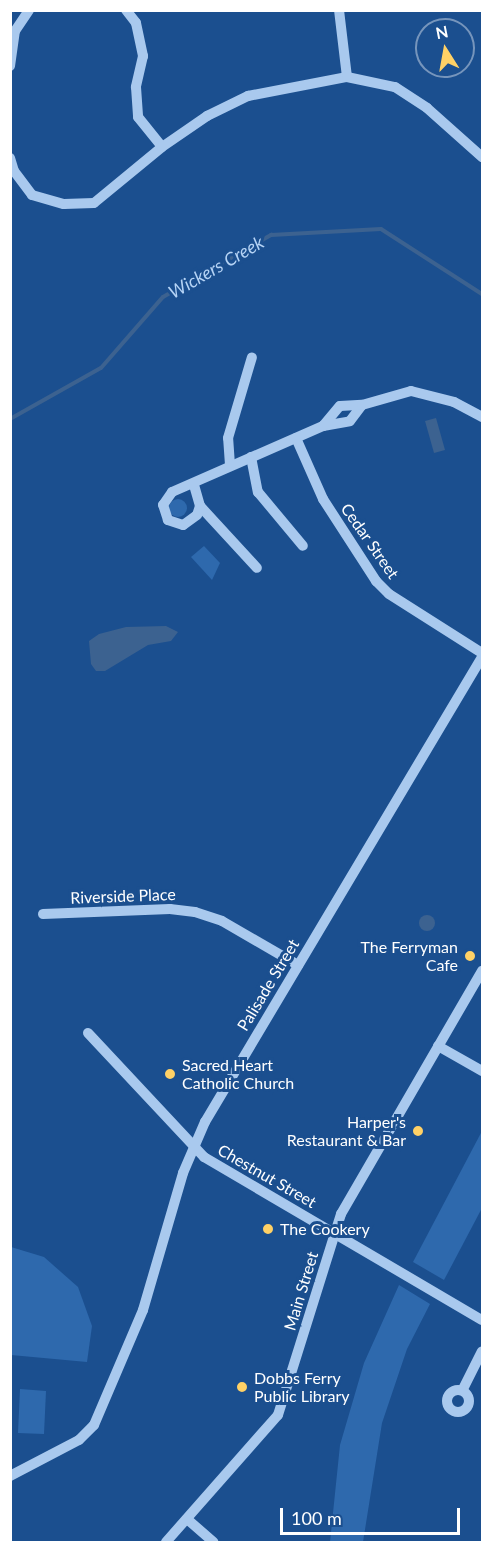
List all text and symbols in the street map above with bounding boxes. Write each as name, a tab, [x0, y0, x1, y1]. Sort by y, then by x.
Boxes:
north arrow	[415, 18, 475, 78]
text: N	[434, 21, 450, 42]
water label: Wickers Creek	[165, 231, 267, 303]
street label: Cedar Street	[337, 499, 403, 583]
street label: Riverside Place	[70, 885, 176, 907]
street label: Palisade Street	[233, 936, 303, 1034]
place label: The Ferryman Cafe	[360, 937, 458, 975]
marker: The Ferryman Cafe	[463, 949, 477, 963]
place label: Sacred Heart Catholic Church	[182, 1055, 294, 1093]
marker: Sacred Heart Catholic Church	[163, 1067, 177, 1081]
place label: Harper's Restaurant & Bar	[287, 1112, 406, 1150]
marker: Harper's Restaurant & Bar	[411, 1124, 425, 1138]
street label: Chestnut Street	[214, 1140, 320, 1212]
place label: The Cookery	[280, 1219, 370, 1239]
marker: The Cookery	[261, 1222, 275, 1236]
street label: Main Street	[280, 1249, 322, 1333]
place label: Dobbs Ferry Public Library	[254, 1368, 350, 1406]
marker: Dobbs Ferry Public Library	[235, 1380, 249, 1394]
scale bar	[283, 1496, 463, 1534]
text: 100 m	[291, 1507, 342, 1529]

